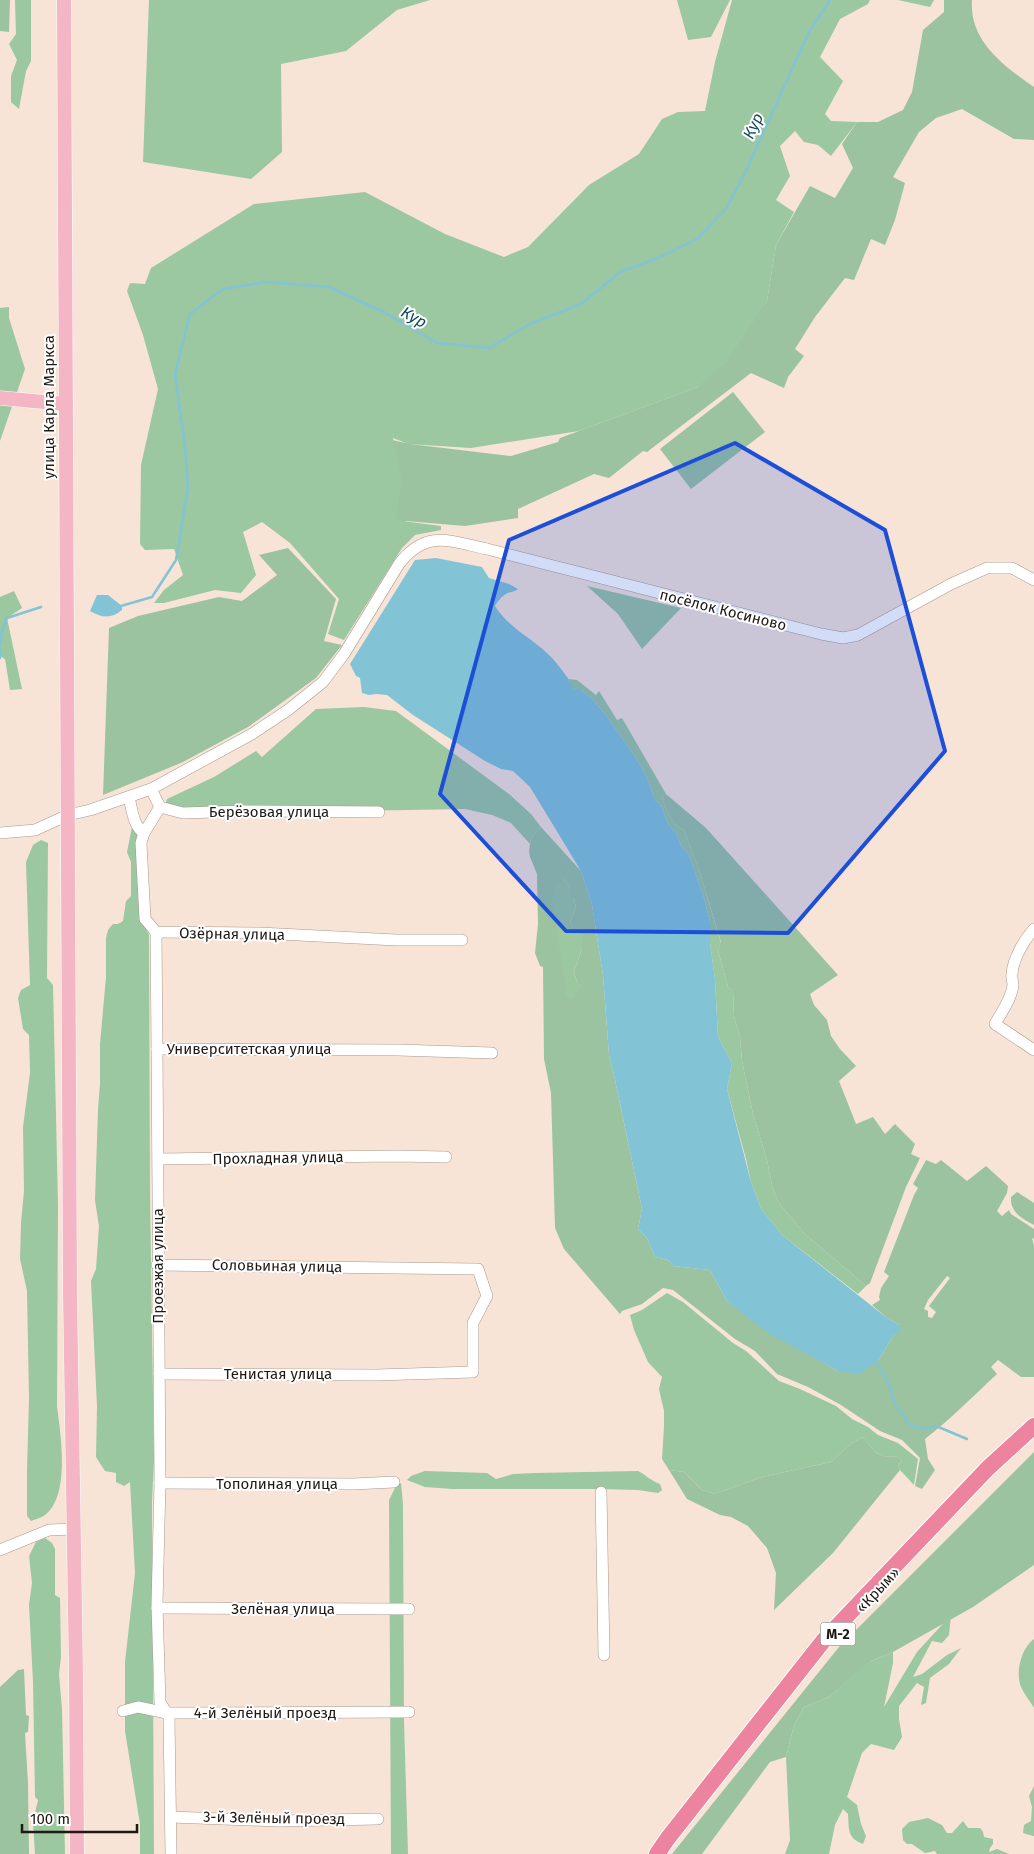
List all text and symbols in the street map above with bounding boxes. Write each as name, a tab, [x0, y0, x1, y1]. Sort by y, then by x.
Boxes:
water label: Кур	[739, 110, 767, 142]
water label: Кур	[398, 302, 430, 332]
street label: улица Карла Маркса	[40, 335, 58, 479]
street label: посёлок Косиново	[658, 586, 788, 634]
street label: Берёзовая улица	[209, 803, 329, 821]
street label: Озёрная улица	[179, 924, 285, 944]
street label: Университетская улица	[167, 1040, 331, 1058]
street label: Прохладная улица	[212, 1148, 344, 1168]
street label: Проезжая улица	[149, 1208, 167, 1324]
street label: Соловьиная улица	[212, 1256, 342, 1276]
street label: Тенистая улица	[224, 1365, 332, 1383]
street label: Тополиная улица	[216, 1475, 338, 1493]
street label: «Крым»	[852, 1563, 904, 1617]
street label: Зелёная улица	[231, 1600, 335, 1618]
road number: М-2	[820, 1622, 856, 1646]
street label: 4-й Зелёный проезд	[194, 1704, 336, 1722]
scale bar	[22, 1802, 138, 1834]
street label: 3-й Зелёный проезд	[203, 1808, 345, 1828]
text: 100 m	[30, 1810, 70, 1828]

